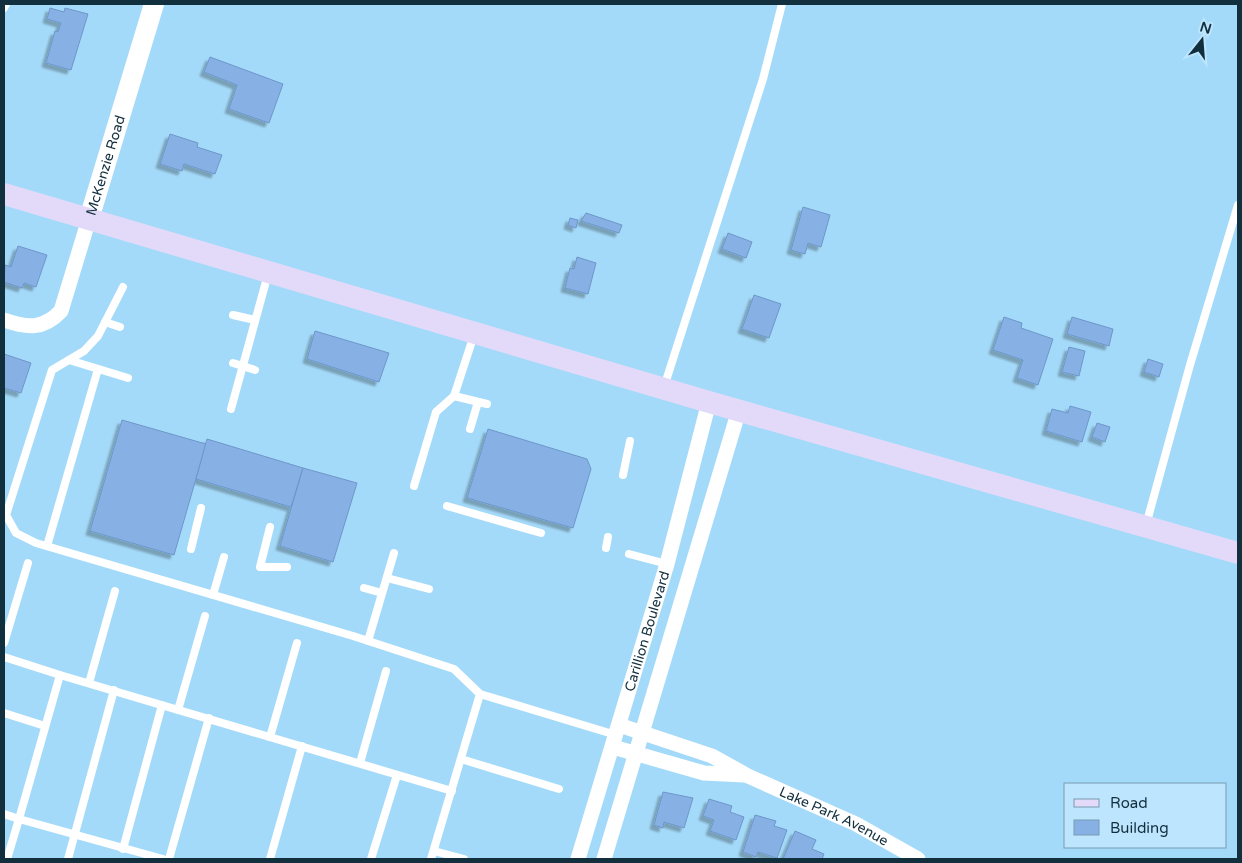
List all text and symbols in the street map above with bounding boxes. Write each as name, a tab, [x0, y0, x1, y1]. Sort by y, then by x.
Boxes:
north arrow	[1177, 15, 1227, 65]
text: N	[1198, 18, 1214, 38]
street label: McKenzie Road	[83, 113, 129, 218]
street label: Carillion Boulevard	[621, 569, 673, 694]
street label: Lake Park Avenue	[777, 783, 891, 850]
legend	[1064, 783, 1227, 848]
text: Road	[1110, 794, 1148, 812]
text: Building	[1110, 819, 1169, 837]

